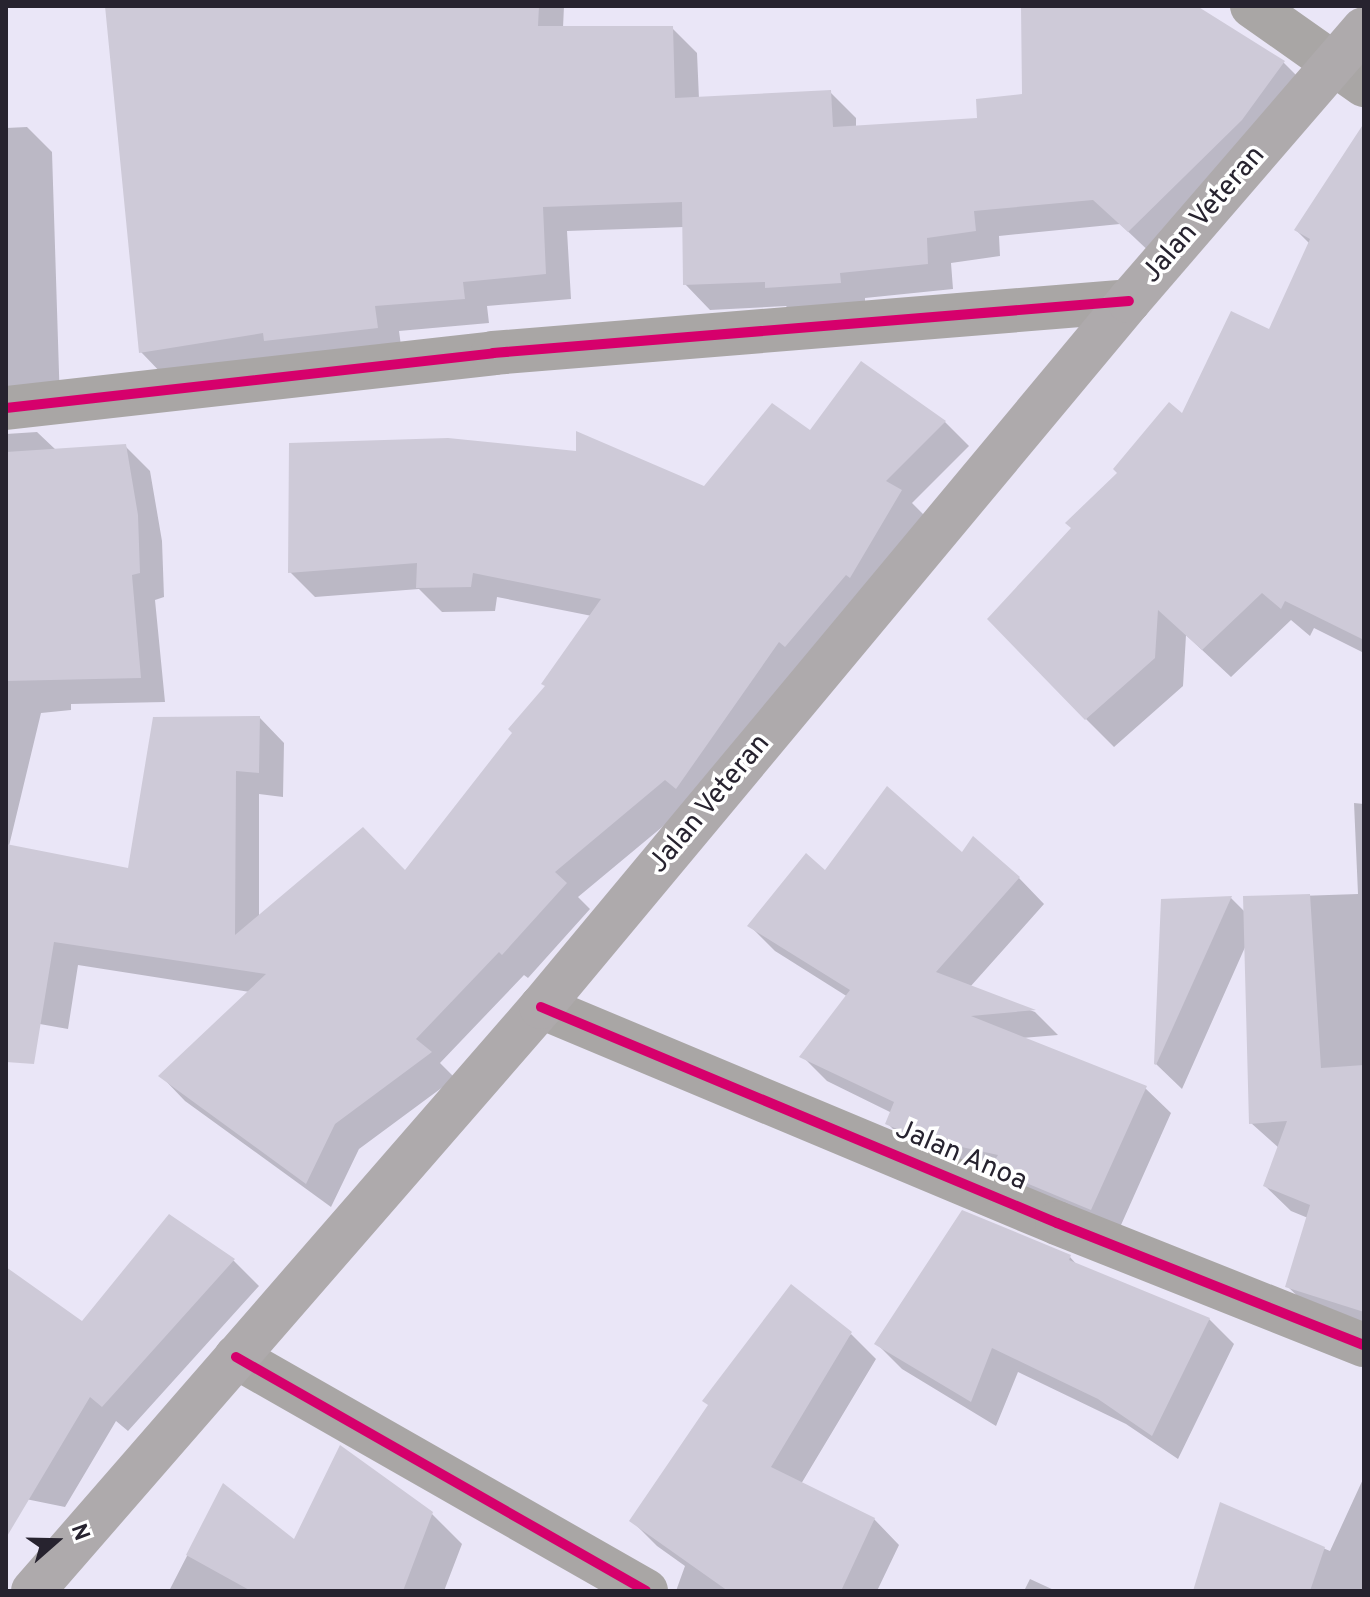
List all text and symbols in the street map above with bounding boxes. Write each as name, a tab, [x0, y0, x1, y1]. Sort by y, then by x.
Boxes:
street label: Jalan Veteran	[1135, 139, 1273, 291]
street label: Jalan Veteran	[642, 727, 778, 881]
street label: Jalan Anoa	[890, 1113, 1032, 1199]
north arrow	[16, 1501, 96, 1581]
text: N	[64, 1521, 94, 1545]

